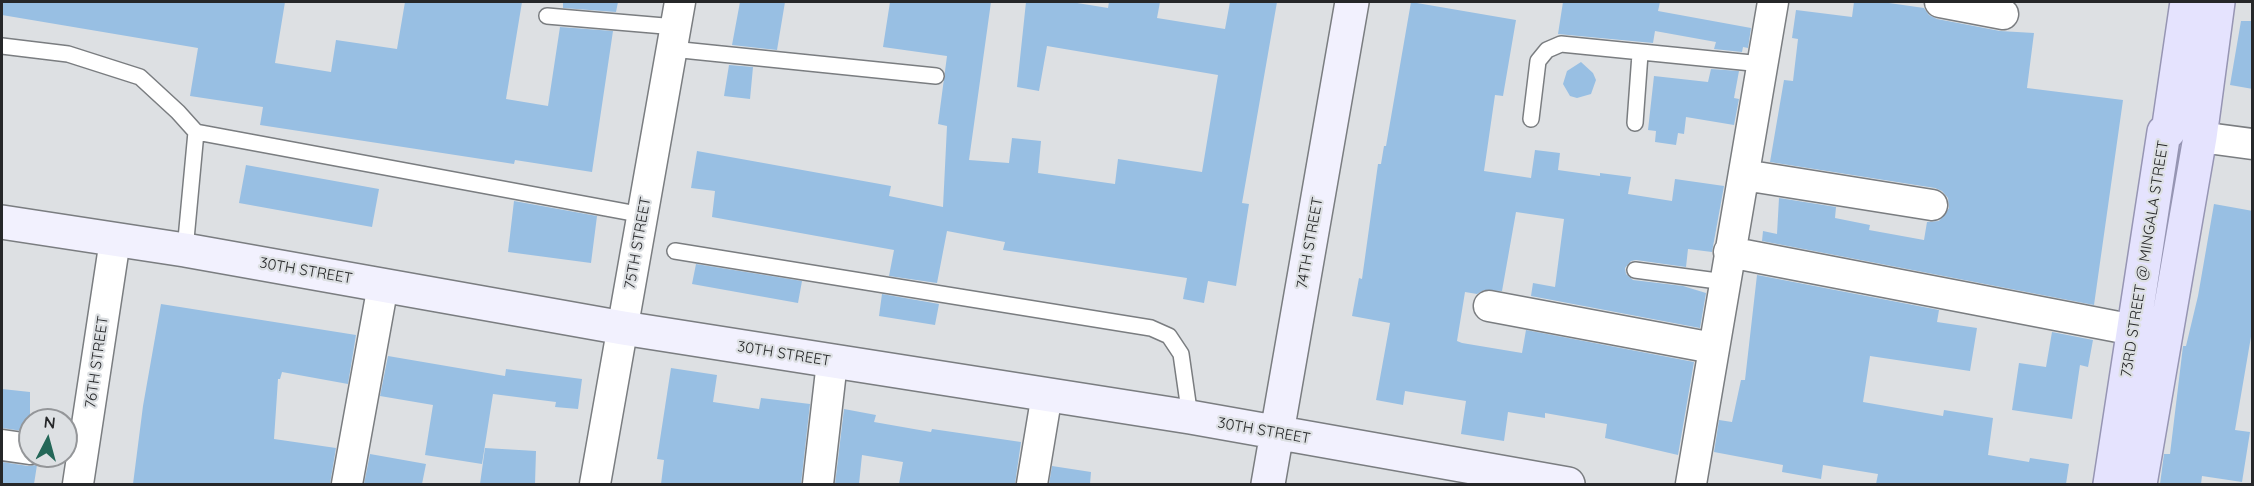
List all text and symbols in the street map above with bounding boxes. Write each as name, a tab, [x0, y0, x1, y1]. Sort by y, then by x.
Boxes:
street label: 73RD STREET @ MINGALA STREET	[2117, 139, 2173, 379]
street label: 75TH STREET	[621, 195, 655, 291]
street label: 74TH STREET	[1293, 196, 1327, 290]
street label: 30TH STREET	[258, 254, 354, 288]
street label: 76TH STREET	[82, 315, 112, 409]
street label: 30TH STREET	[736, 338, 832, 370]
north arrow	[18, 408, 78, 468]
text: N	[43, 412, 57, 433]
street label: 30TH STREET	[1216, 414, 1312, 448]

